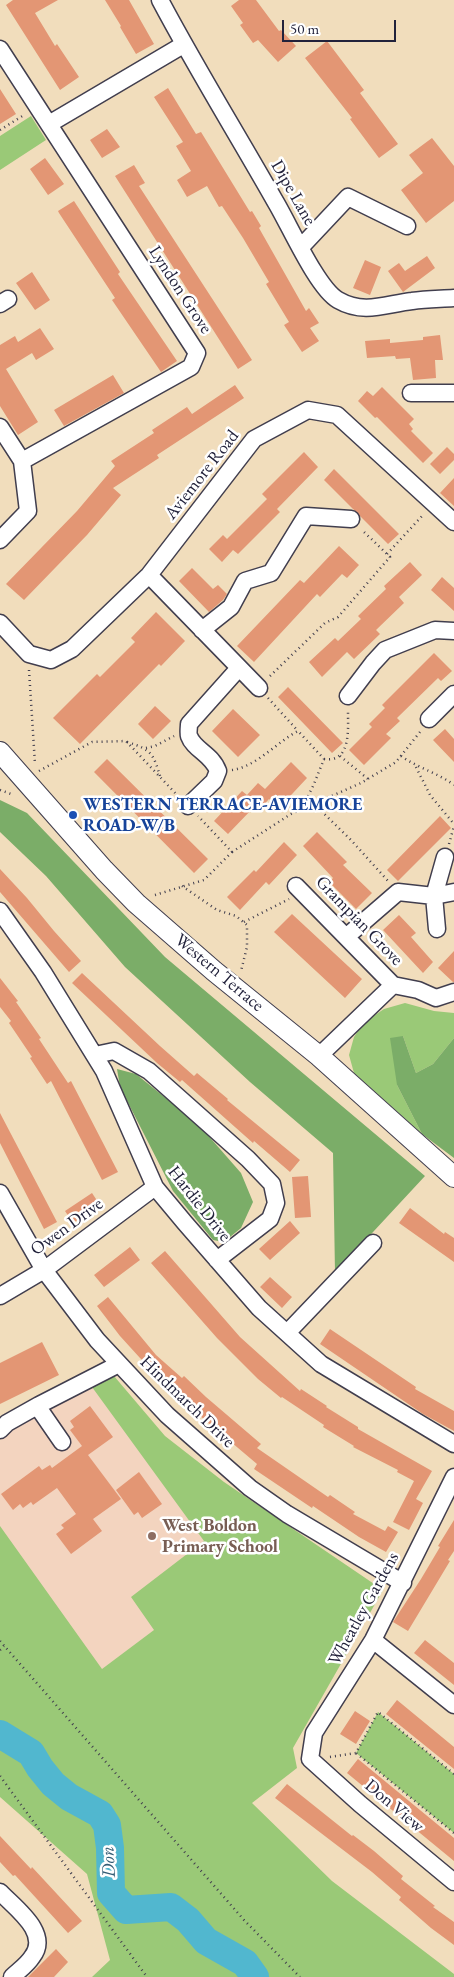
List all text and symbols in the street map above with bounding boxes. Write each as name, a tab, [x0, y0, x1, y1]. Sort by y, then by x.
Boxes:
scale bar	[284, 10, 398, 42]
text: 50 m	[290, 19, 319, 38]
street label: Dipe Lane	[266, 156, 320, 230]
street label: Lyndon Grove	[144, 242, 216, 338]
street label: Aviemore Road	[160, 426, 244, 524]
place label: WESTERN TERRACE-AVIEMORE ROAD-W/B	[83, 794, 362, 836]
marker: WESTERN TERRACE-AVIEMORE ROAD-W/B	[67, 809, 79, 821]
street label: Grampian Grove	[311, 872, 407, 970]
street label: Western Terrace	[170, 929, 268, 1017]
street label: Hardie Drive	[163, 1162, 235, 1246]
street label: Owen Drive	[27, 1194, 107, 1260]
street label: Hindmarch Drive	[135, 1351, 239, 1453]
place label: West Boldon Primary School	[162, 1515, 278, 1558]
marker: West Boldon Primary School	[146, 1530, 158, 1542]
street label: Wheatley Gardens	[324, 1549, 404, 1669]
street label: Don View	[360, 1775, 428, 1837]
water label: Don	[97, 1846, 121, 1878]

